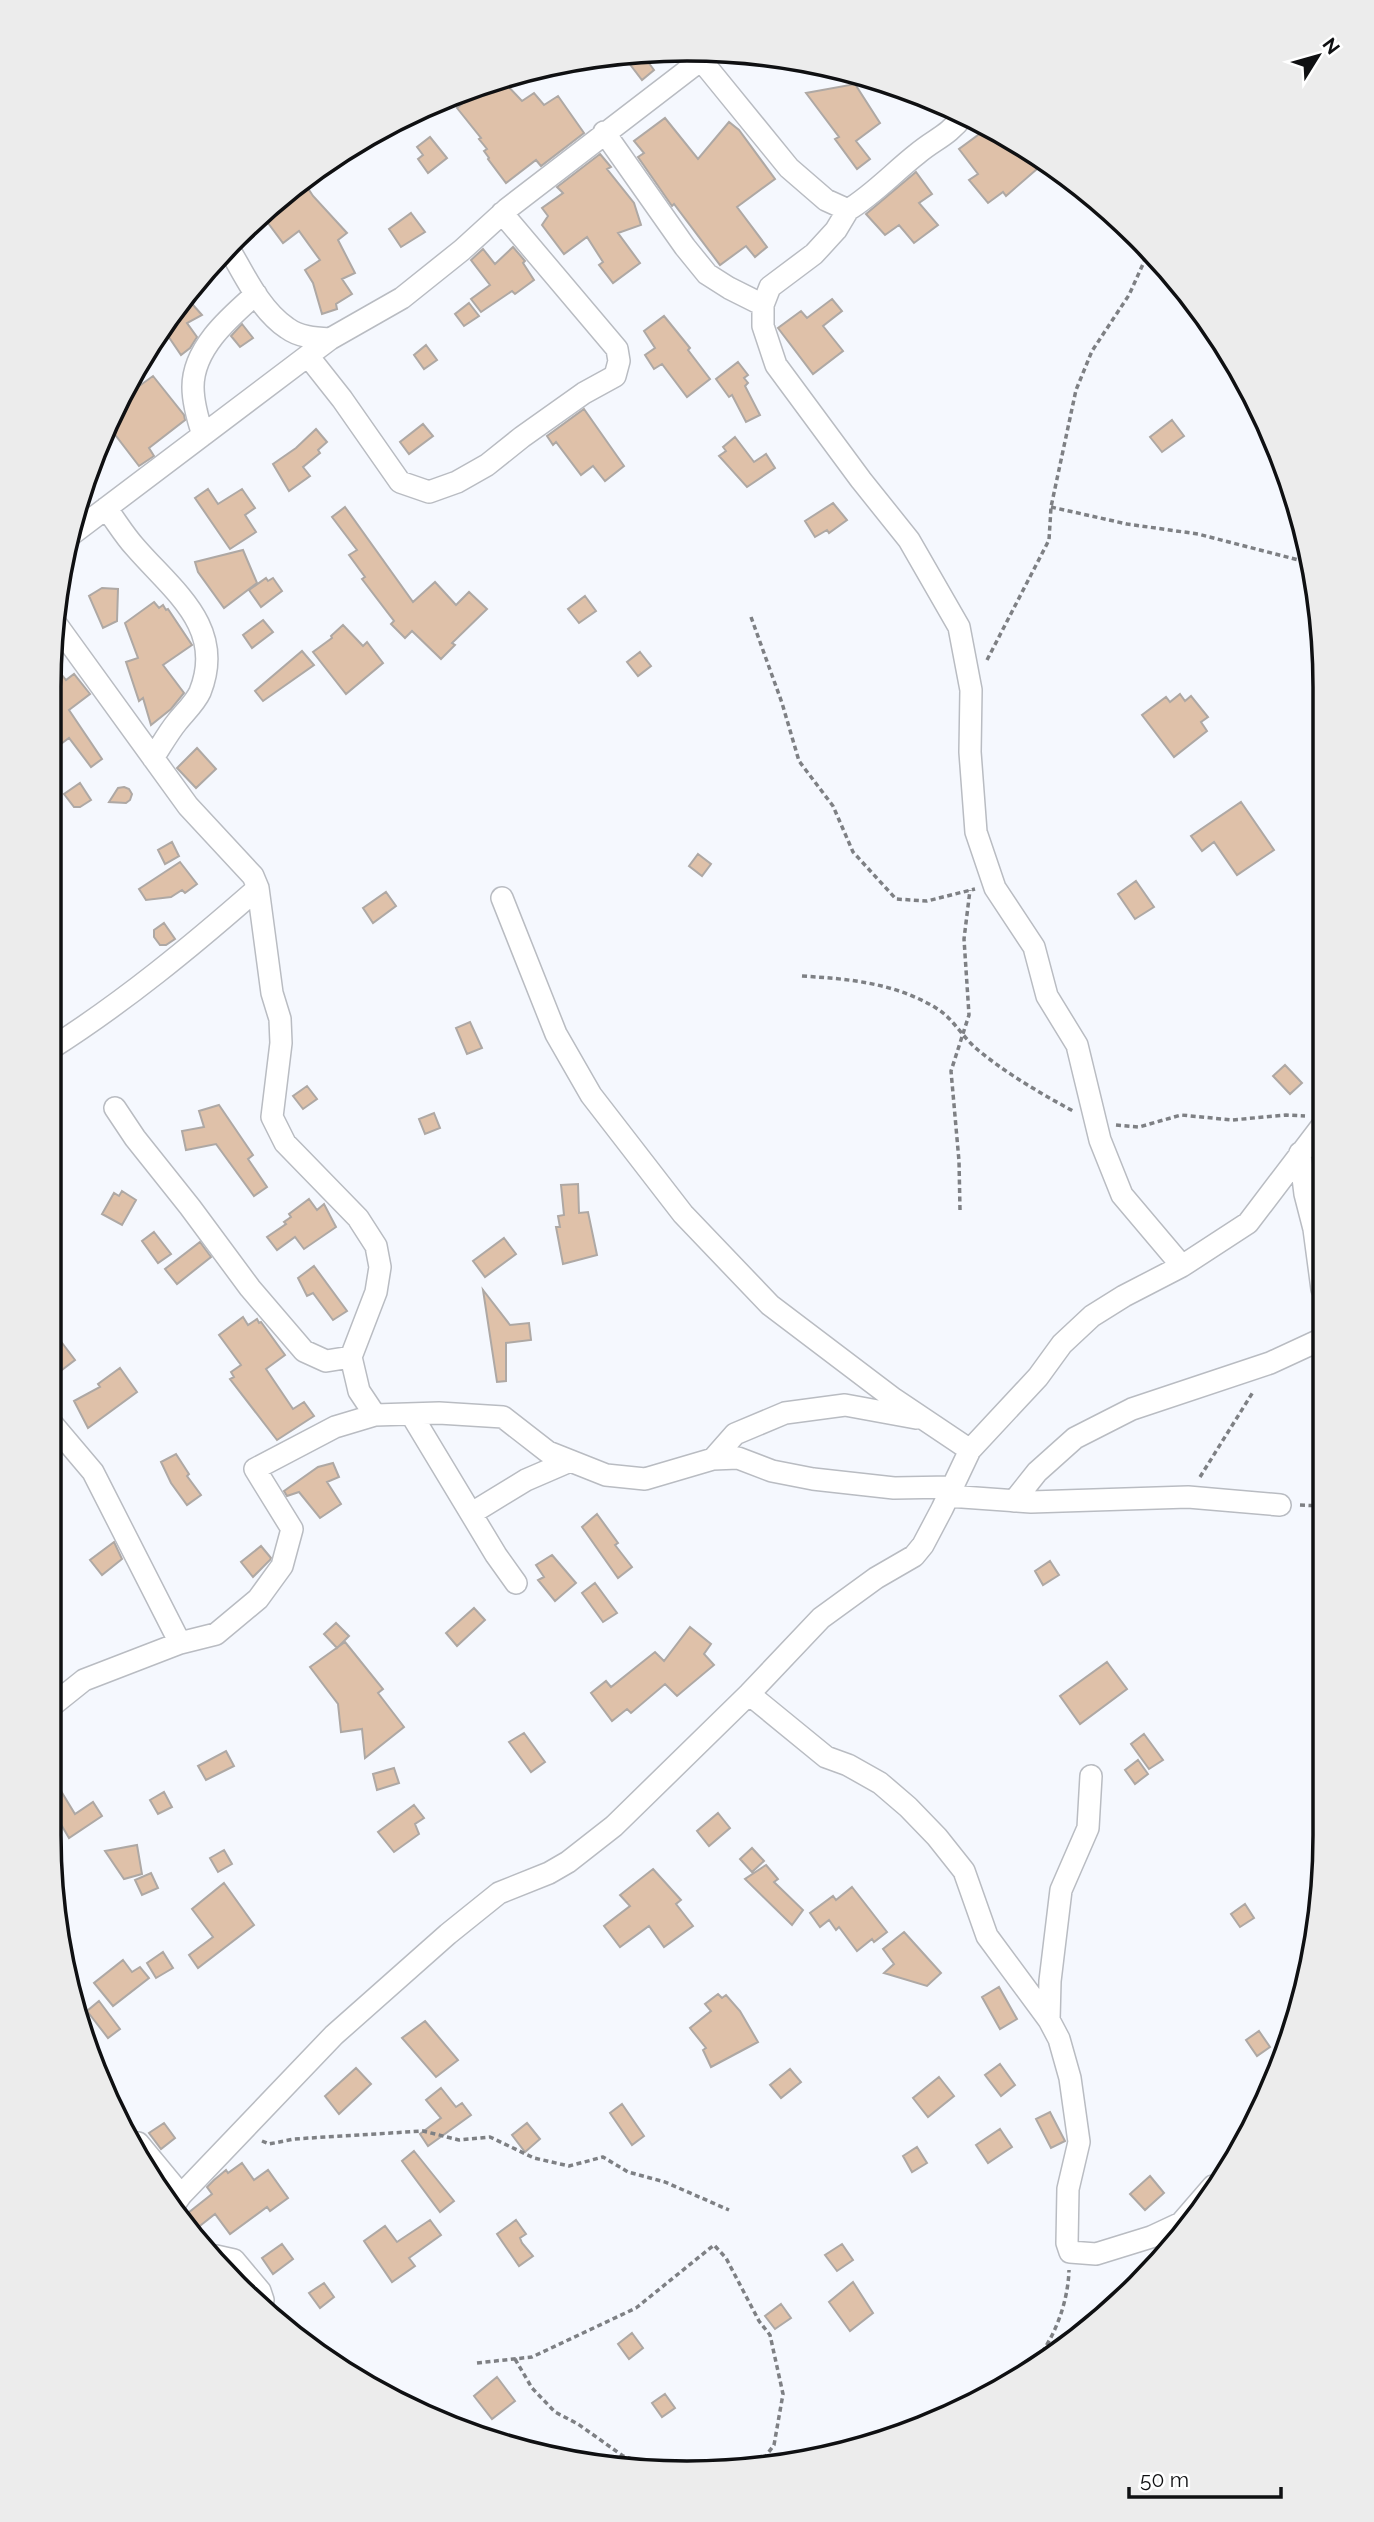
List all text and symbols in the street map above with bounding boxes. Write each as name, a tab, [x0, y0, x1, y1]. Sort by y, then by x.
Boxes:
north arrow	[1283, 21, 1353, 91]
text: N	[1318, 33, 1345, 58]
scale bar	[1129, 2456, 1281, 2500]
text: 50 m	[1140, 2467, 1189, 2492]

